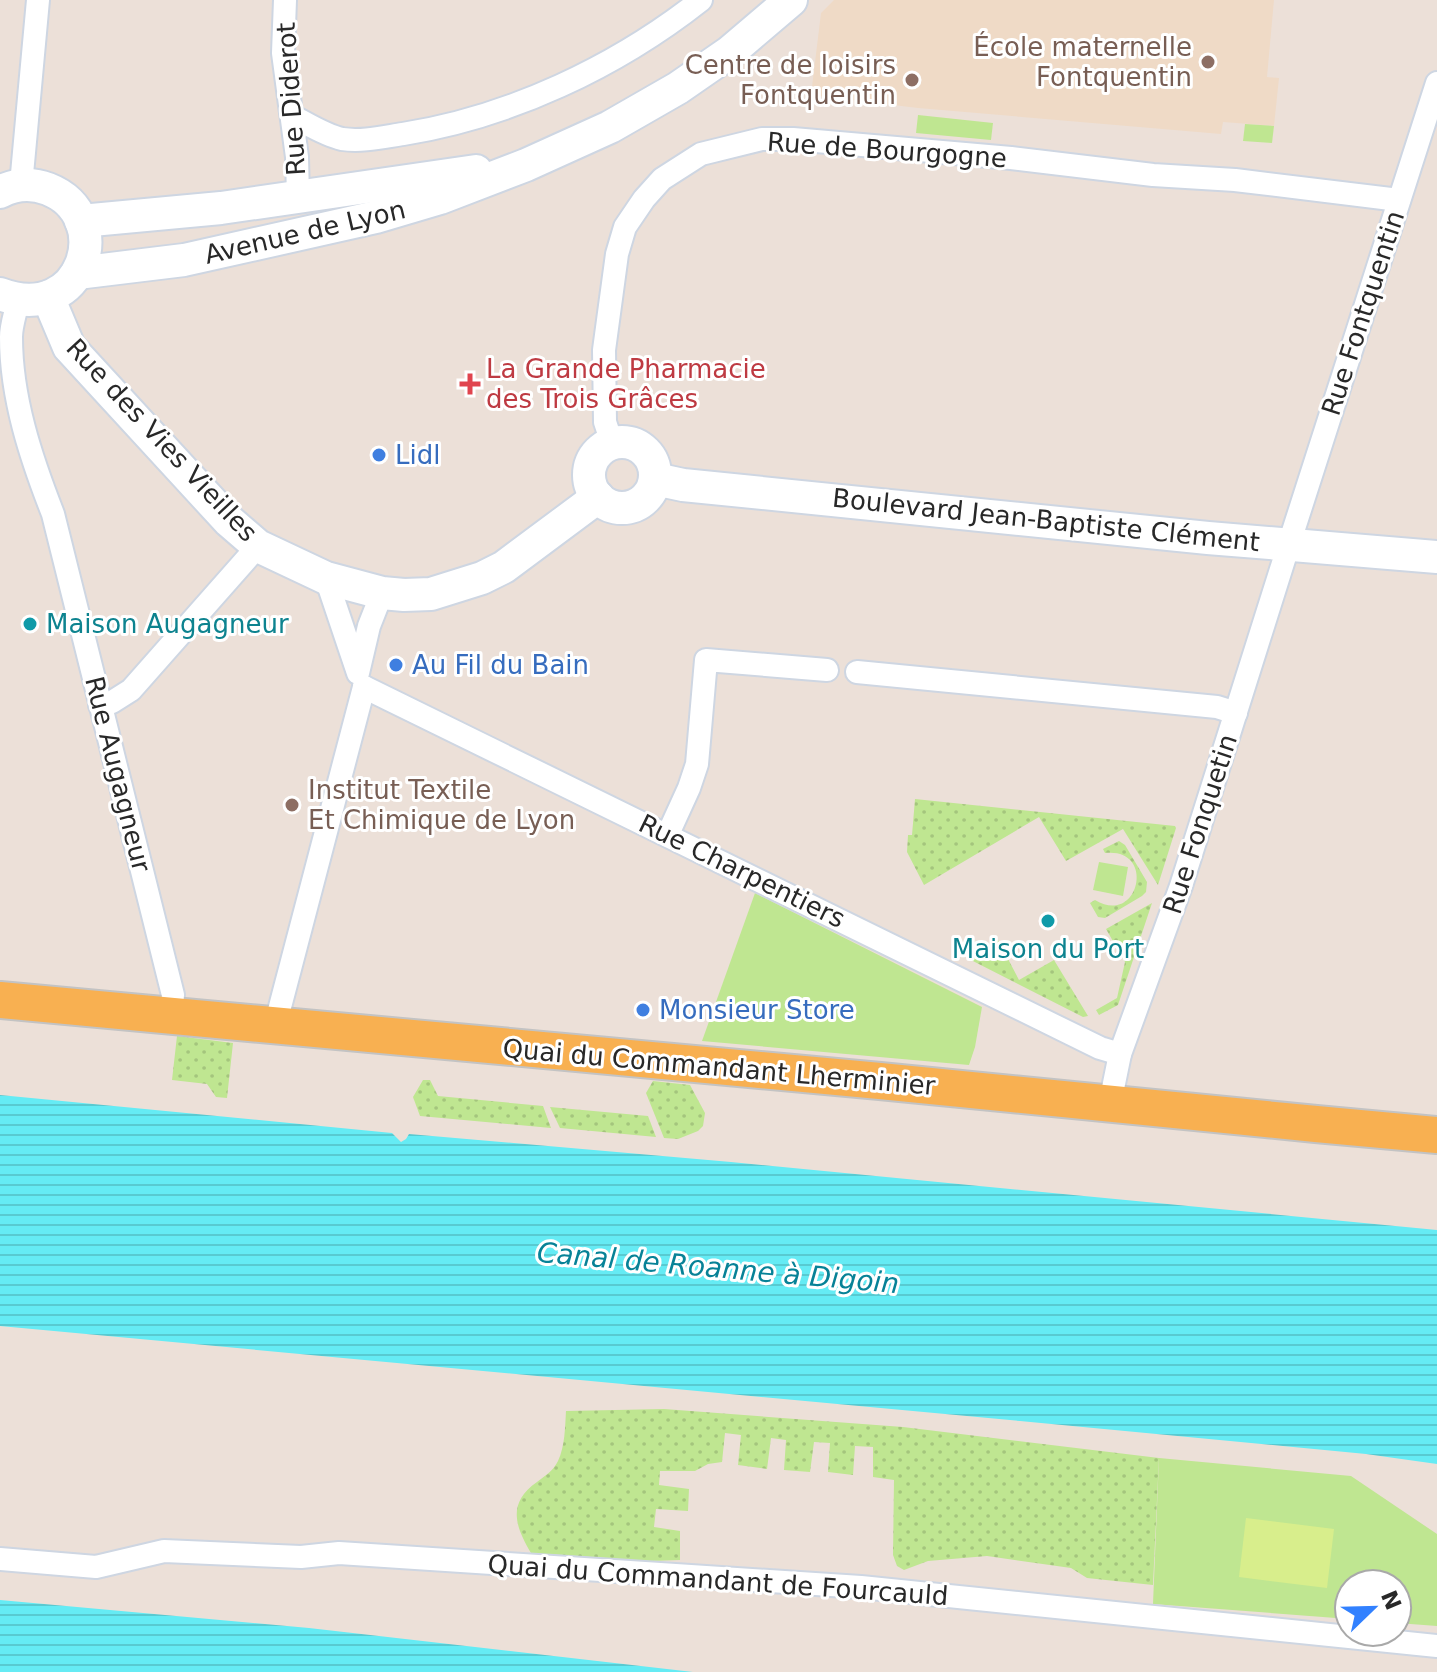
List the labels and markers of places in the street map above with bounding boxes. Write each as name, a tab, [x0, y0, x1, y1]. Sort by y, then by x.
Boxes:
place label: École maternelle Fontquentin	[973, 31, 1192, 92]
place label: Centre de loisirs Fontquentin	[685, 50, 896, 110]
marker: École maternelle Fontquentin	[1199, 53, 1217, 71]
marker: Centre de loisirs Fontquentin	[903, 71, 921, 89]
place label: La Grande Pharmacie des Trois Grâces	[486, 354, 766, 414]
marker: La Grande Pharmacie des Trois Grâces	[461, 375, 479, 393]
place label: Lidl	[395, 440, 440, 470]
marker: Lidl	[370, 446, 388, 464]
place label: Maison Augagneur	[46, 609, 289, 639]
marker: Maison Augagneur	[21, 615, 39, 633]
place label: Au Fil du Bain	[412, 650, 589, 680]
marker: Au Fil du Bain	[387, 656, 405, 674]
place label: Institut Textile Et Chimique de Lyon	[308, 775, 575, 835]
marker: Institut Textile Et Chimique de Lyon	[283, 796, 301, 814]
marker: Maison du Port	[1039, 912, 1057, 930]
place label: Maison du Port	[952, 934, 1144, 964]
place label: Monsieur Store	[659, 995, 855, 1025]
marker: Monsieur Store	[634, 1001, 652, 1019]

